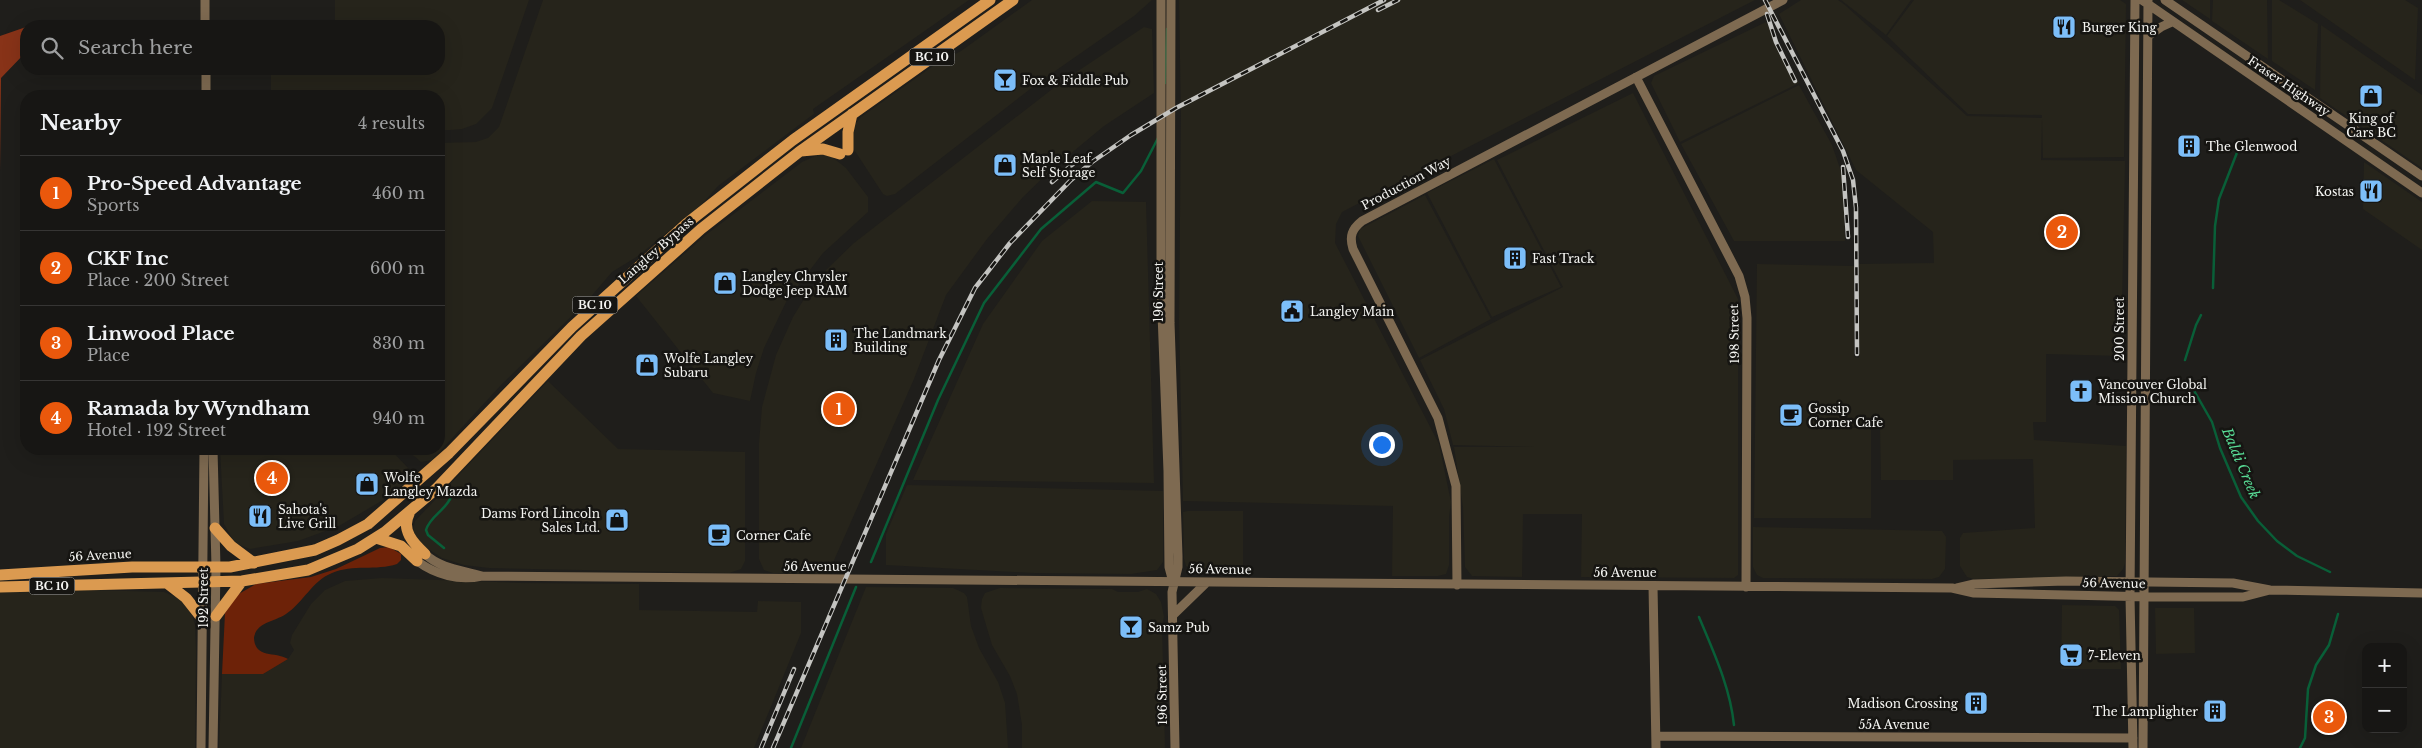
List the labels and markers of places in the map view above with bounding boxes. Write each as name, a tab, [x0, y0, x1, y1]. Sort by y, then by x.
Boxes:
restaurant icon: Burger King	[2051, 14, 2077, 40]
place label: Burger King	[2082, 20, 2157, 35]
bar icon: Fox & Fiddle Pub	[992, 67, 1018, 93]
place label: Fox & Fiddle Pub	[1022, 73, 1129, 88]
shop icon: King of Cars BC	[2358, 83, 2384, 109]
place label: King of Cars BC	[2346, 111, 2396, 140]
building icon: The Glenwood	[2176, 133, 2202, 159]
place label: The Glenwood	[2206, 139, 2297, 154]
place label: Maple Leaf Self Storage	[1022, 151, 1095, 180]
shop icon: Maple Leaf Self Storage	[992, 152, 1018, 178]
restaurant icon: Kostas	[2358, 178, 2384, 204]
place label: Kostas	[2315, 184, 2354, 199]
pin: 2	[2046, 213, 2078, 251]
building icon: Fast Track	[1502, 245, 1528, 271]
place label: Fast Track	[1532, 251, 1595, 266]
place label: Langley Chrysler Dodge Jeep RAM	[742, 269, 848, 298]
shop icon: Langley Chrysler Dodge Jeep RAM	[712, 270, 738, 296]
public building icon: Langley Main	[1279, 298, 1305, 324]
place label: Langley Main	[1310, 304, 1394, 319]
place label: The Landmark Building	[854, 326, 947, 355]
building icon: The Landmark Building	[823, 327, 849, 353]
place label: Wolfe Langley Subaru	[663, 351, 753, 380]
shop icon: Wolfe Langley Subaru	[634, 352, 660, 378]
place label: Vancouver Global Mission Church	[2097, 377, 2207, 406]
church icon: Vancouver Global Mission Church	[2068, 378, 2094, 404]
pin: 1	[823, 390, 855, 428]
place label: Gossip Corner Cafe	[1808, 401, 1883, 430]
cafe icon: Gossip Corner Cafe	[1778, 402, 1804, 428]
pin: 4	[256, 459, 288, 497]
place label: Wolfe Langley Mazda	[383, 470, 478, 499]
shop icon: Wolfe Langley Mazda	[354, 471, 380, 497]
place label: Sahota's Live Grill	[278, 502, 336, 531]
restaurant icon: Sahota's Live Grill	[247, 503, 273, 529]
place label: Dams Ford Lincoln Sales Ltd.	[481, 506, 600, 535]
shop icon: Dams Ford Lincoln Sales Ltd.	[604, 507, 630, 533]
cafe icon: Corner Cafe	[706, 522, 732, 548]
place label: Corner Cafe	[736, 528, 811, 543]
bar icon: Samz Pub	[1118, 614, 1144, 640]
place label: Samz Pub	[1148, 620, 1210, 635]
supermarket icon: 7-Eleven	[2058, 642, 2084, 668]
place label: 7-Eleven	[2088, 648, 2141, 663]
building icon: Madison Crossing	[1963, 690, 1989, 716]
place label: Madison Crossing	[1848, 696, 1959, 711]
building icon: The Lamplighter	[2202, 698, 2228, 724]
pin: 3	[2313, 698, 2345, 736]
place label: The Lamplighter	[2093, 704, 2198, 719]

